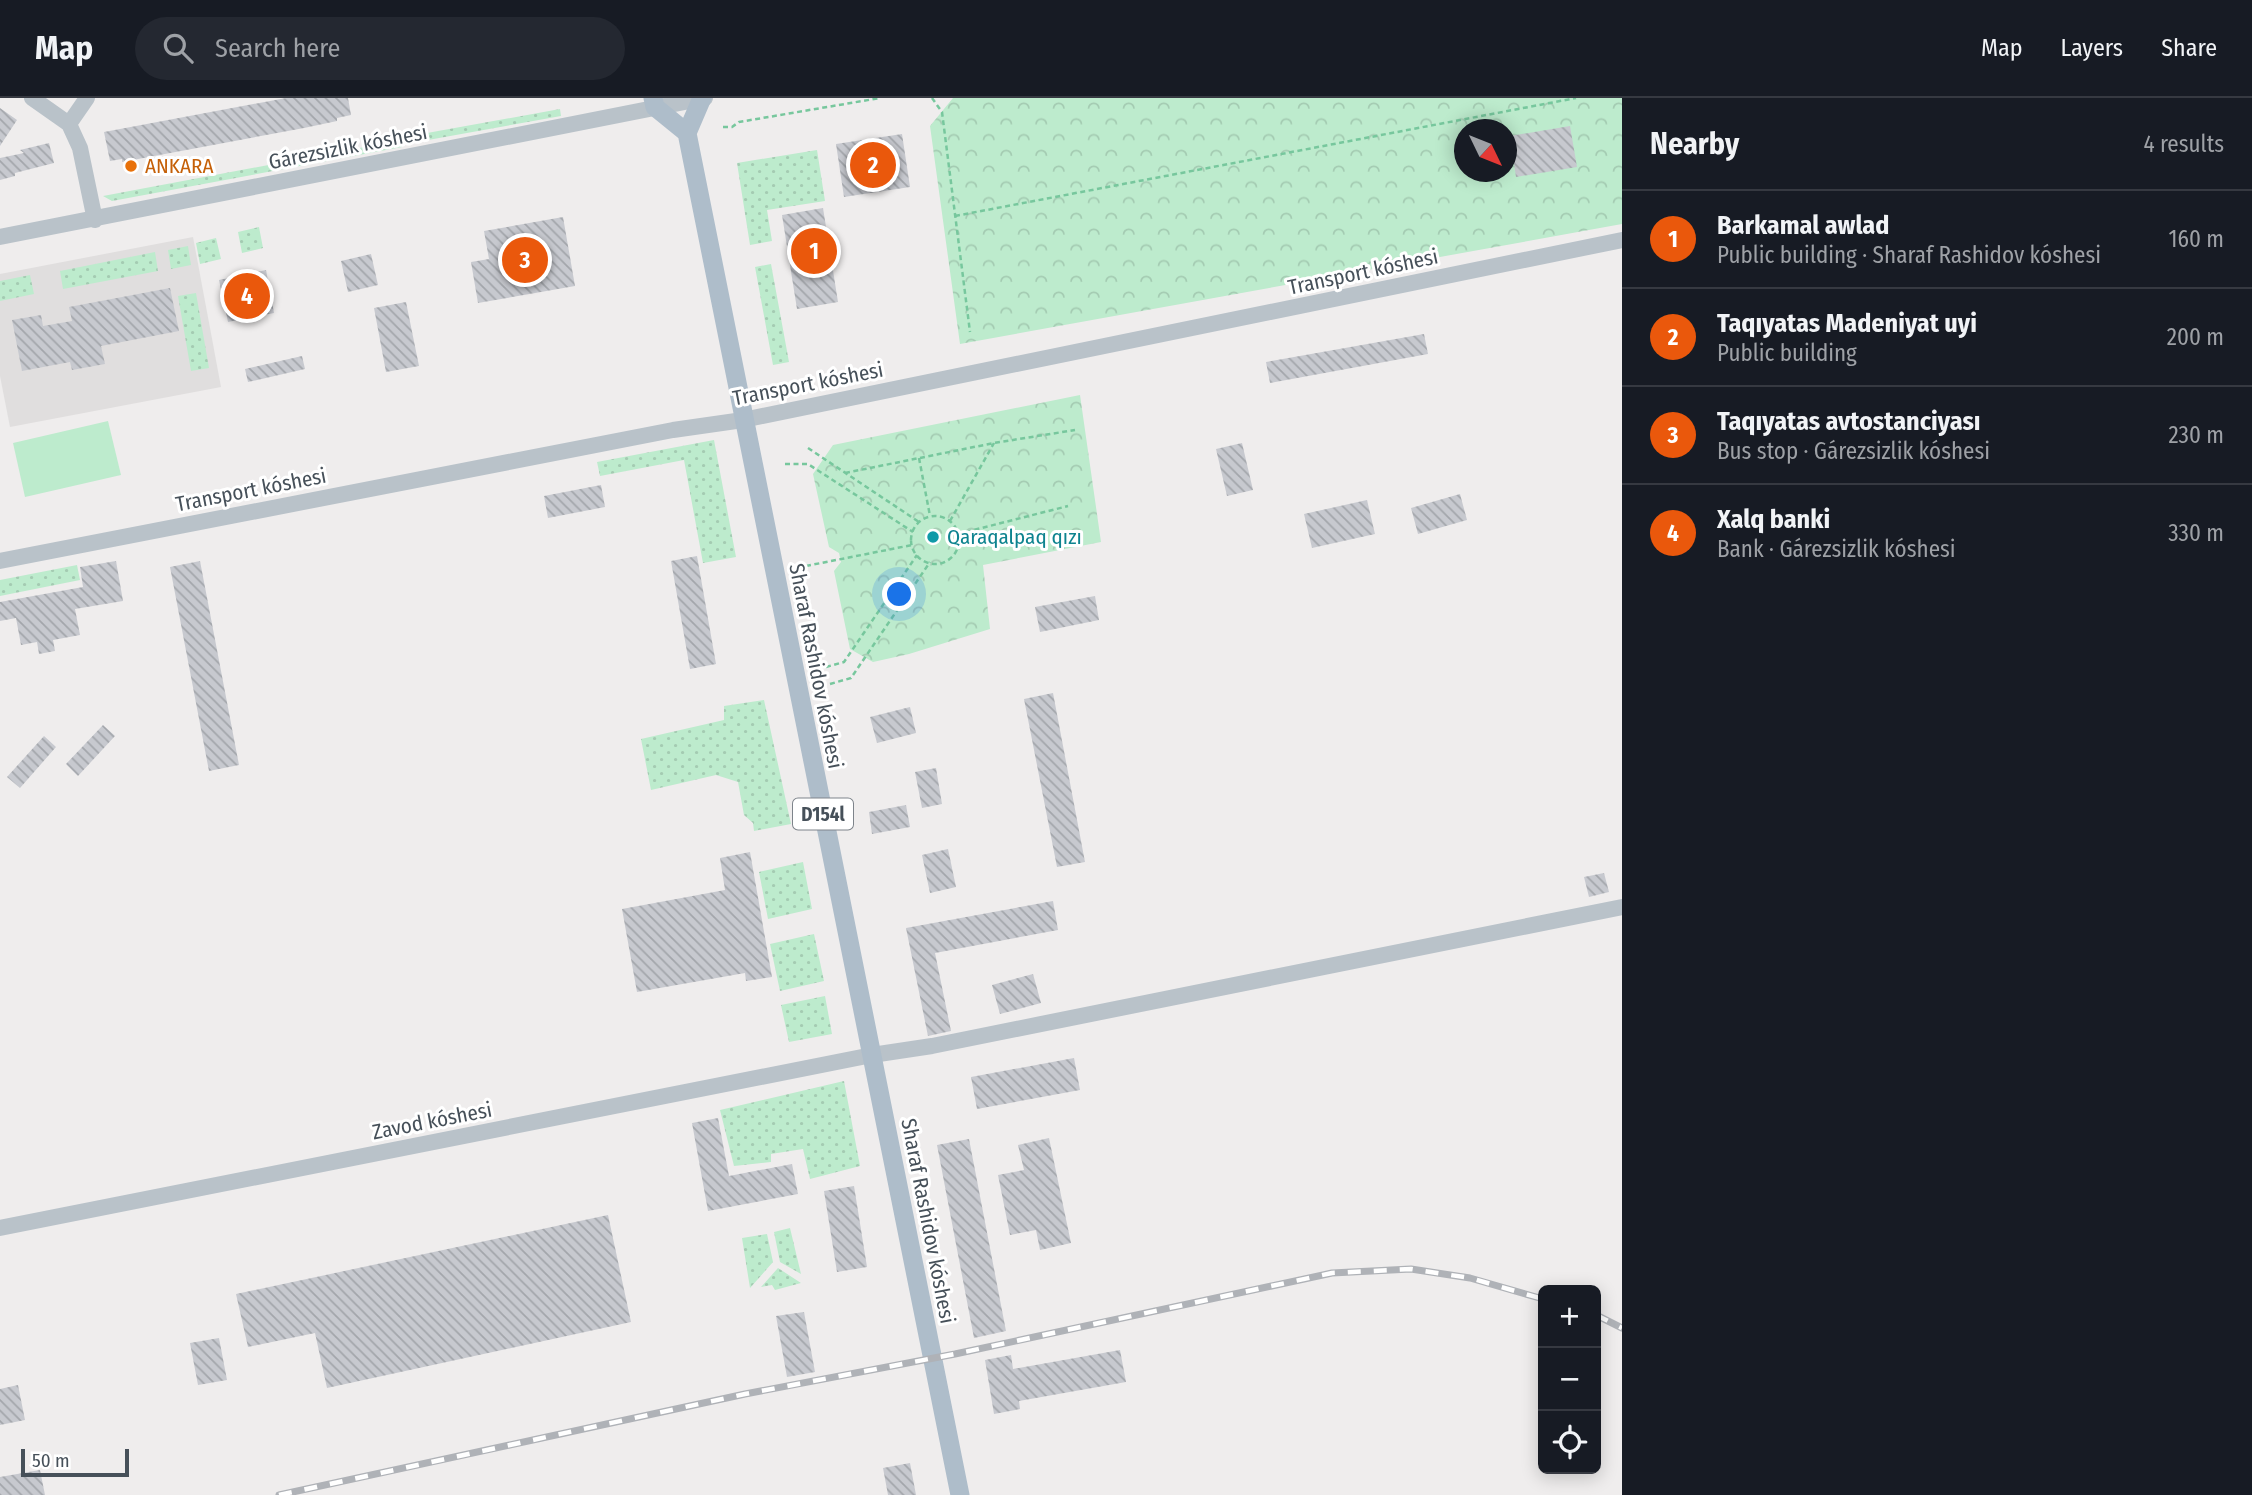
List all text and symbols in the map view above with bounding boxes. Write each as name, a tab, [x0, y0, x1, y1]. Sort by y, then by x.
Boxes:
search box	[135, 17, 625, 80]
text: Map	[35, 28, 93, 68]
icon: search	[159, 29, 197, 67]
text: Search here	[215, 33, 340, 64]
text: Map	[1981, 34, 2023, 62]
text: Layers	[2061, 34, 2123, 62]
text: Share	[2161, 34, 2217, 62]
street label: Gárezsizlik kóshesi	[267, 119, 429, 175]
north arrow	[1454, 119, 1517, 182]
text: Nearby	[1650, 126, 1739, 162]
text: 4 results	[2143, 130, 2224, 158]
pin: 2	[850, 139, 896, 191]
place label: ANKARA	[145, 153, 213, 179]
marker: ANKARA	[123, 158, 139, 174]
text: Barkamal awlad	[1717, 210, 1889, 241]
pin: 1	[791, 225, 837, 277]
text: 1	[1668, 225, 1678, 253]
text: 160 m	[2169, 225, 2224, 253]
pin: 3	[502, 234, 548, 286]
text: Public building · Sharaf Rashidov kóshesi	[1717, 241, 2101, 269]
street label: Transport kóshesi	[1286, 243, 1440, 301]
pin: 4	[224, 270, 270, 322]
text: Taqıyatas Madeniyat uyi	[1717, 308, 1977, 339]
text: 2	[1668, 323, 1678, 351]
text: 200 m	[2167, 323, 2224, 351]
text: Public building	[1717, 339, 1857, 367]
street label: Transport kóshesi	[731, 357, 885, 411]
text: Taqıyatas avtostanciyası	[1717, 406, 1981, 437]
text: 3	[1668, 421, 1678, 449]
text: 230 m	[2168, 421, 2224, 449]
text: Bus stop · Gárezsizlik kóshesi	[1717, 437, 1990, 465]
street label: Transport kóshesi	[174, 463, 328, 517]
text: Xalq banki	[1717, 504, 1830, 535]
text: 4	[1667, 519, 1679, 547]
text: 330 m	[2168, 519, 2224, 547]
place label: Qaraqalpaq qızı	[947, 524, 1082, 550]
marker: Qaraqalpaq qızı	[925, 529, 941, 545]
text: Bank · Gárezsizlik kóshesi	[1717, 535, 1956, 563]
street label: Sharaf Rashidov kóshesi	[783, 561, 849, 771]
your location	[882, 577, 916, 611]
road number: D154l	[793, 799, 853, 830]
street label: Zavod kóshesi	[370, 1097, 494, 1145]
street label: Sharaf Rashidov kóshesi	[895, 1116, 961, 1326]
map controls	[1538, 1285, 1601, 1474]
button: +	[1538, 1285, 1601, 1348]
button: −	[1538, 1348, 1601, 1411]
button: locate	[1538, 1411, 1601, 1474]
scale bar	[21, 1446, 130, 1478]
text: 50 m	[32, 1449, 70, 1472]

